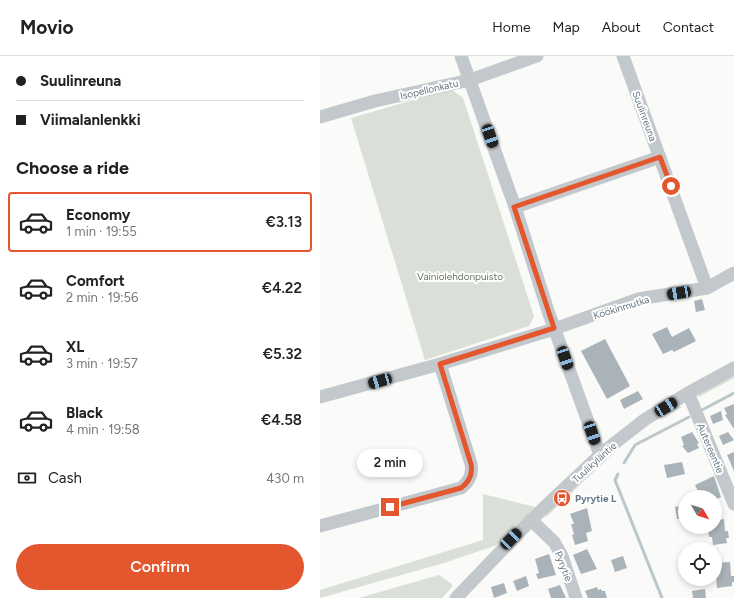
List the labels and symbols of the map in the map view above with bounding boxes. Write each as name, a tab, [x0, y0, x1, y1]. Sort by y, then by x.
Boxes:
street label: Isopellonkatu	[399, 76, 460, 103]
street label: Suulinreuna	[629, 89, 660, 143]
car	[480, 123, 500, 149]
route start	[662, 177, 680, 195]
park label: Vainiolehdonpuisto	[417, 270, 503, 283]
car	[666, 285, 692, 301]
street label: Köökinmutka	[591, 293, 651, 322]
car	[555, 345, 575, 371]
car	[367, 372, 393, 390]
car	[653, 396, 679, 418]
car	[582, 420, 602, 446]
street label: Autereentie	[694, 421, 727, 476]
street label: Tuulikyläntie	[569, 439, 620, 486]
callout: 2 min	[357, 449, 423, 477]
bus stop icon: Pyrytie L	[552, 488, 572, 508]
north arrow	[678, 490, 722, 534]
place label: Pyrytie L	[575, 492, 617, 505]
route end	[381, 498, 399, 516]
car	[498, 526, 524, 552]
street label: Pyrytie	[552, 549, 575, 584]

